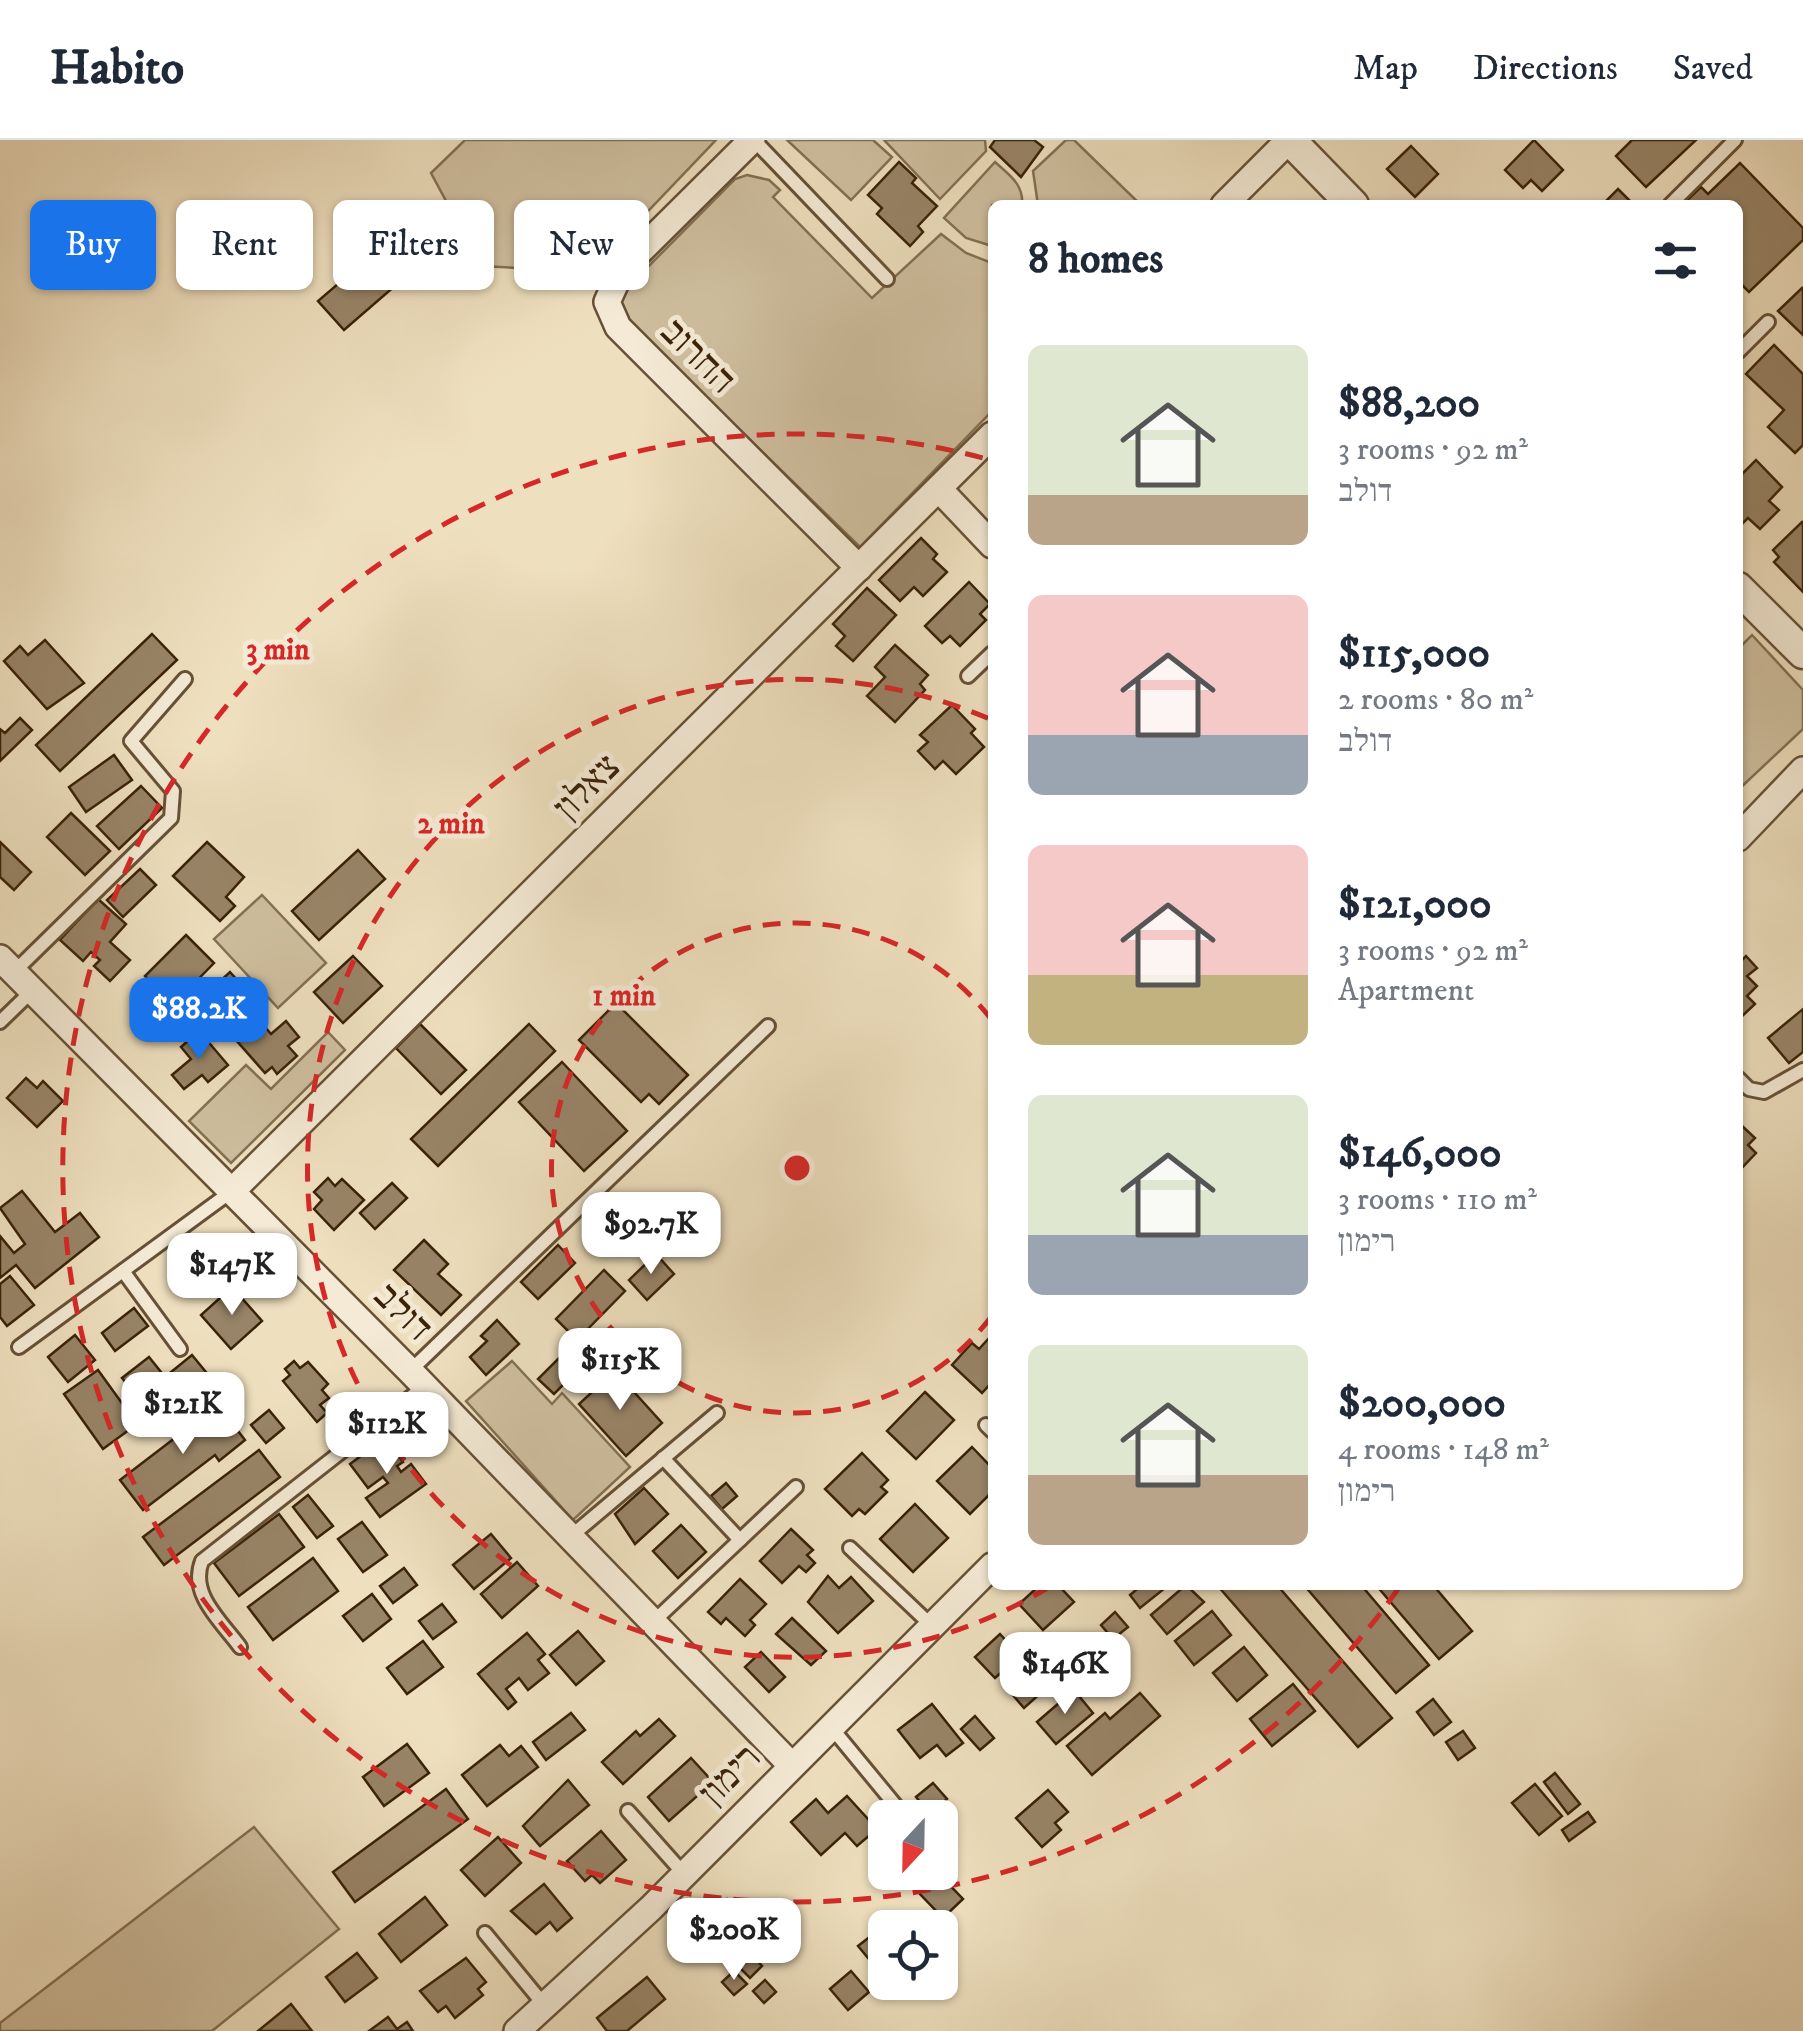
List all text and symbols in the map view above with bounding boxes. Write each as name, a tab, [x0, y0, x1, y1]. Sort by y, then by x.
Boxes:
text: Habito	[50, 39, 184, 99]
text: Map	[1353, 47, 1418, 91]
text: Directions	[1473, 47, 1618, 91]
text: Saved	[1673, 47, 1753, 91]
chip: Buy	[30, 200, 156, 290]
chip: Rent	[176, 200, 313, 290]
chip: Filters	[333, 200, 494, 290]
chip: New	[514, 200, 649, 290]
icon: filters	[1648, 233, 1703, 288]
text: 8 homes	[1028, 234, 1163, 286]
street label: החרוב	[650, 308, 746, 404]
text: $88,200	[1338, 378, 1480, 430]
icon: home	[1108, 385, 1228, 505]
text: 3 rooms · 92 m²	[1338, 430, 1528, 470]
text: דולב	[1338, 472, 1392, 512]
text: $115,000	[1338, 628, 1490, 680]
text: 3 min	[246, 632, 310, 669]
icon: home	[1108, 635, 1228, 755]
text: 2 rooms · 80 m²	[1338, 680, 1533, 720]
text: דולב	[1338, 722, 1392, 762]
street label: צאלון	[544, 744, 631, 831]
text: 2 min	[417, 806, 485, 843]
text: $121,000	[1338, 879, 1492, 931]
icon: home	[1108, 885, 1228, 1005]
text: 3 rooms · 92 m²	[1338, 931, 1528, 971]
text: Apartment	[1338, 971, 1474, 1011]
pin: $88.2K	[118, 977, 280, 1062]
text: 1 min	[592, 978, 656, 1015]
text: $88.2K	[151, 989, 247, 1029]
text: $146,000	[1338, 1128, 1502, 1180]
icon: home	[1108, 1135, 1228, 1255]
centre of rings	[779, 1150, 815, 1186]
text: 3 rooms · 110 m²	[1338, 1180, 1537, 1220]
pin: $92.7K	[570, 1192, 732, 1277]
text: $92.7K	[604, 1204, 698, 1244]
text: רימון	[1338, 1222, 1395, 1262]
pin: $147K	[162, 1233, 302, 1318]
text: $147K	[189, 1245, 275, 1285]
street label: דולב	[363, 1273, 442, 1352]
pin: $115K	[550, 1328, 690, 1413]
text: $115K	[580, 1340, 660, 1380]
pin: $121K	[113, 1372, 253, 1457]
text: $200,000	[1338, 1378, 1506, 1430]
text: $121K	[143, 1384, 223, 1424]
icon: home	[1108, 1385, 1228, 1505]
pin: $112K	[317, 1392, 457, 1477]
text: $112K	[347, 1404, 427, 1444]
text: 4 rooms · 148 m²	[1338, 1430, 1549, 1470]
text: רימון	[1338, 1472, 1395, 1512]
pin: $146K	[995, 1632, 1135, 1717]
text: $146K	[1022, 1644, 1108, 1684]
street label: רימון	[689, 1734, 772, 1817]
north arrow	[868, 1800, 958, 1890]
map controls	[868, 1800, 958, 2000]
pin: $200K	[664, 1898, 804, 1983]
text: $200K	[689, 1910, 779, 1950]
button: locate	[868, 1910, 958, 2000]

